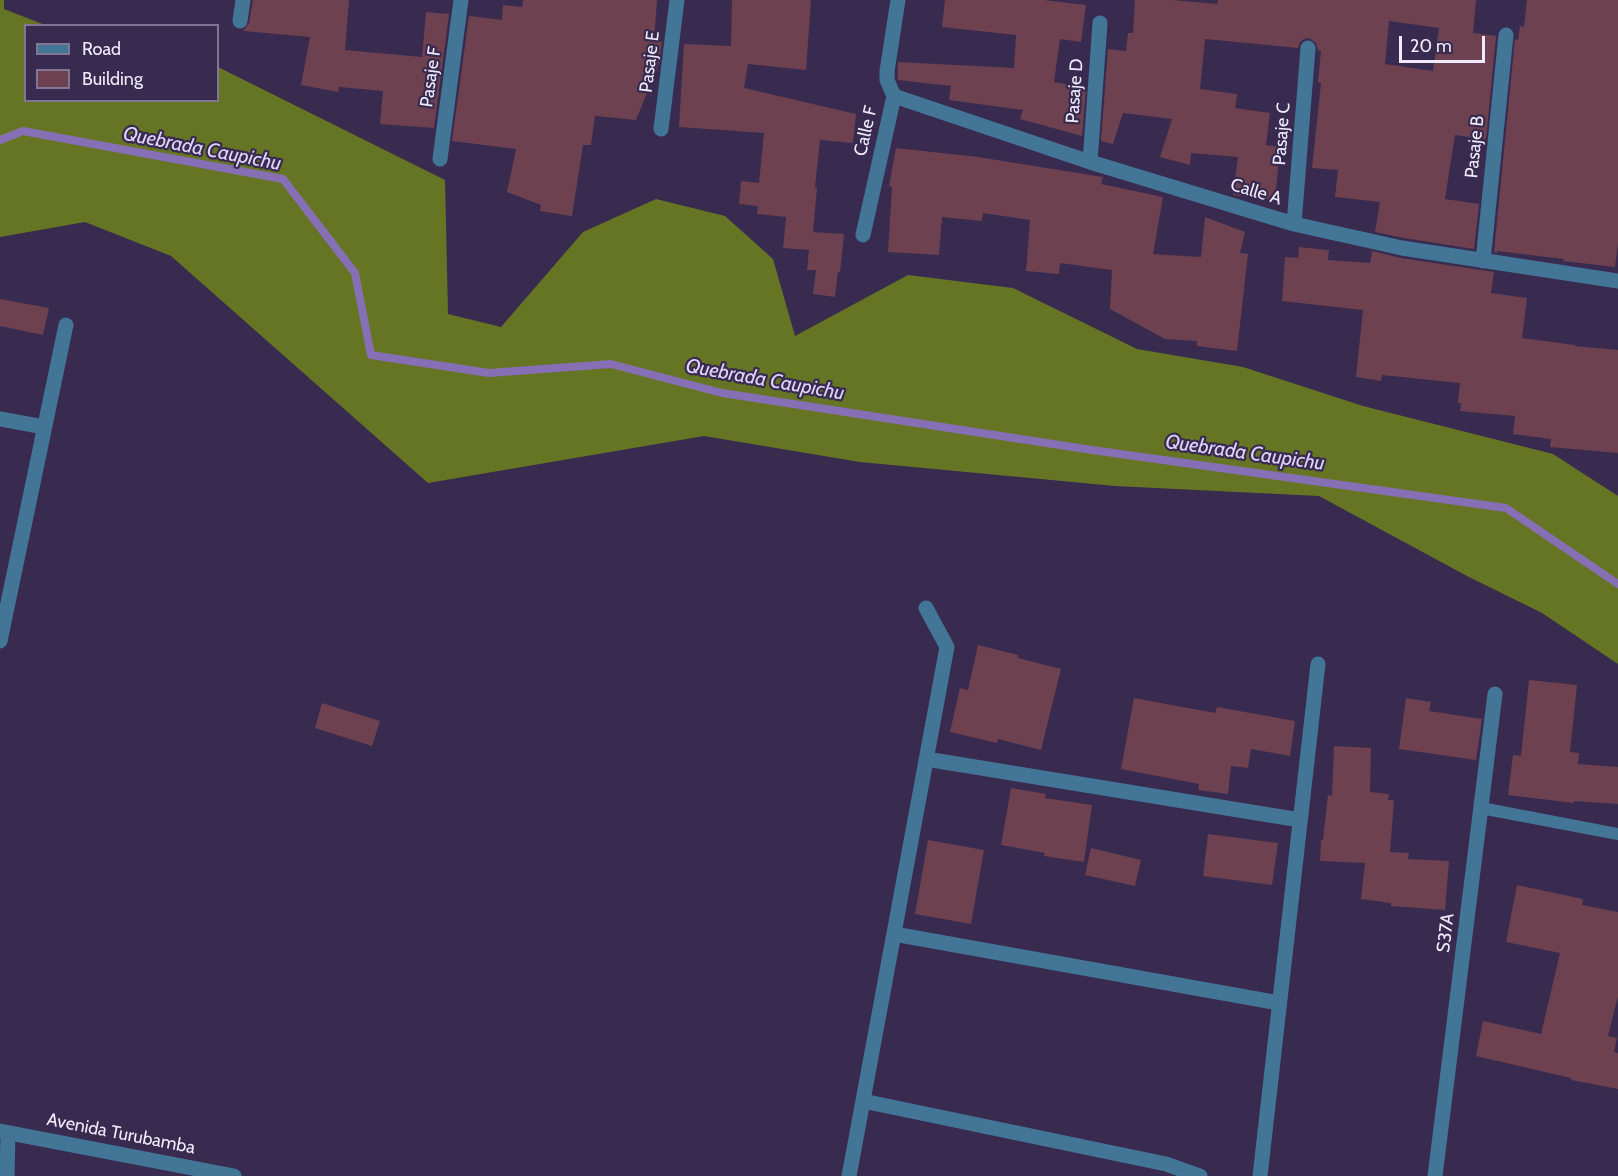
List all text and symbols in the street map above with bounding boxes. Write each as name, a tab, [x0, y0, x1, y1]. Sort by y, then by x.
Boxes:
legend	[24, 24, 219, 102]
scale bar	[1402, 24, 1488, 62]
street label: Pasaje E	[636, 30, 664, 94]
text: 20 m	[1410, 35, 1452, 57]
text: Road	[82, 38, 121, 60]
street label: Pasaje F	[416, 45, 446, 109]
street label: Pasaje D	[1062, 58, 1088, 124]
text: Building	[82, 68, 143, 90]
street label: Pasaje C	[1269, 102, 1295, 166]
street label: Calle F	[850, 104, 882, 158]
street label: Pasaje B	[1461, 115, 1489, 179]
water label: Quebrada Caupichu	[121, 122, 283, 176]
street label: Calle A	[1228, 174, 1284, 210]
water label: Quebrada Caupichu	[684, 354, 846, 406]
water label: Quebrada Caupichu	[1164, 430, 1326, 476]
street label: S37A	[1433, 912, 1459, 954]
street label: Avenida Turubamba	[45, 1109, 197, 1159]

